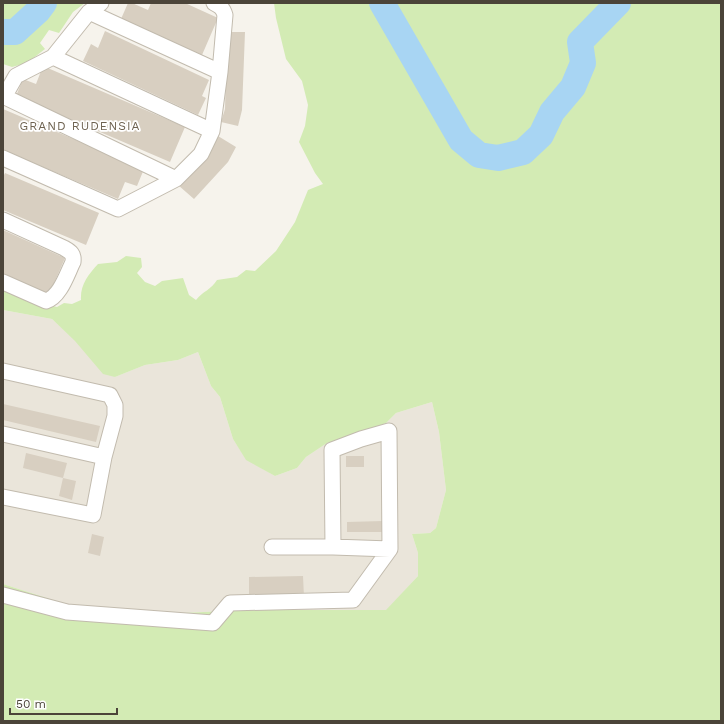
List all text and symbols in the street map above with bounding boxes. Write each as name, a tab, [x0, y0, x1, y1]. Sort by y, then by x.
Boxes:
district label: GRAND RUDENSIA	[20, 119, 140, 133]
scale bar	[10, 690, 117, 716]
text: 50 m	[16, 697, 46, 711]

